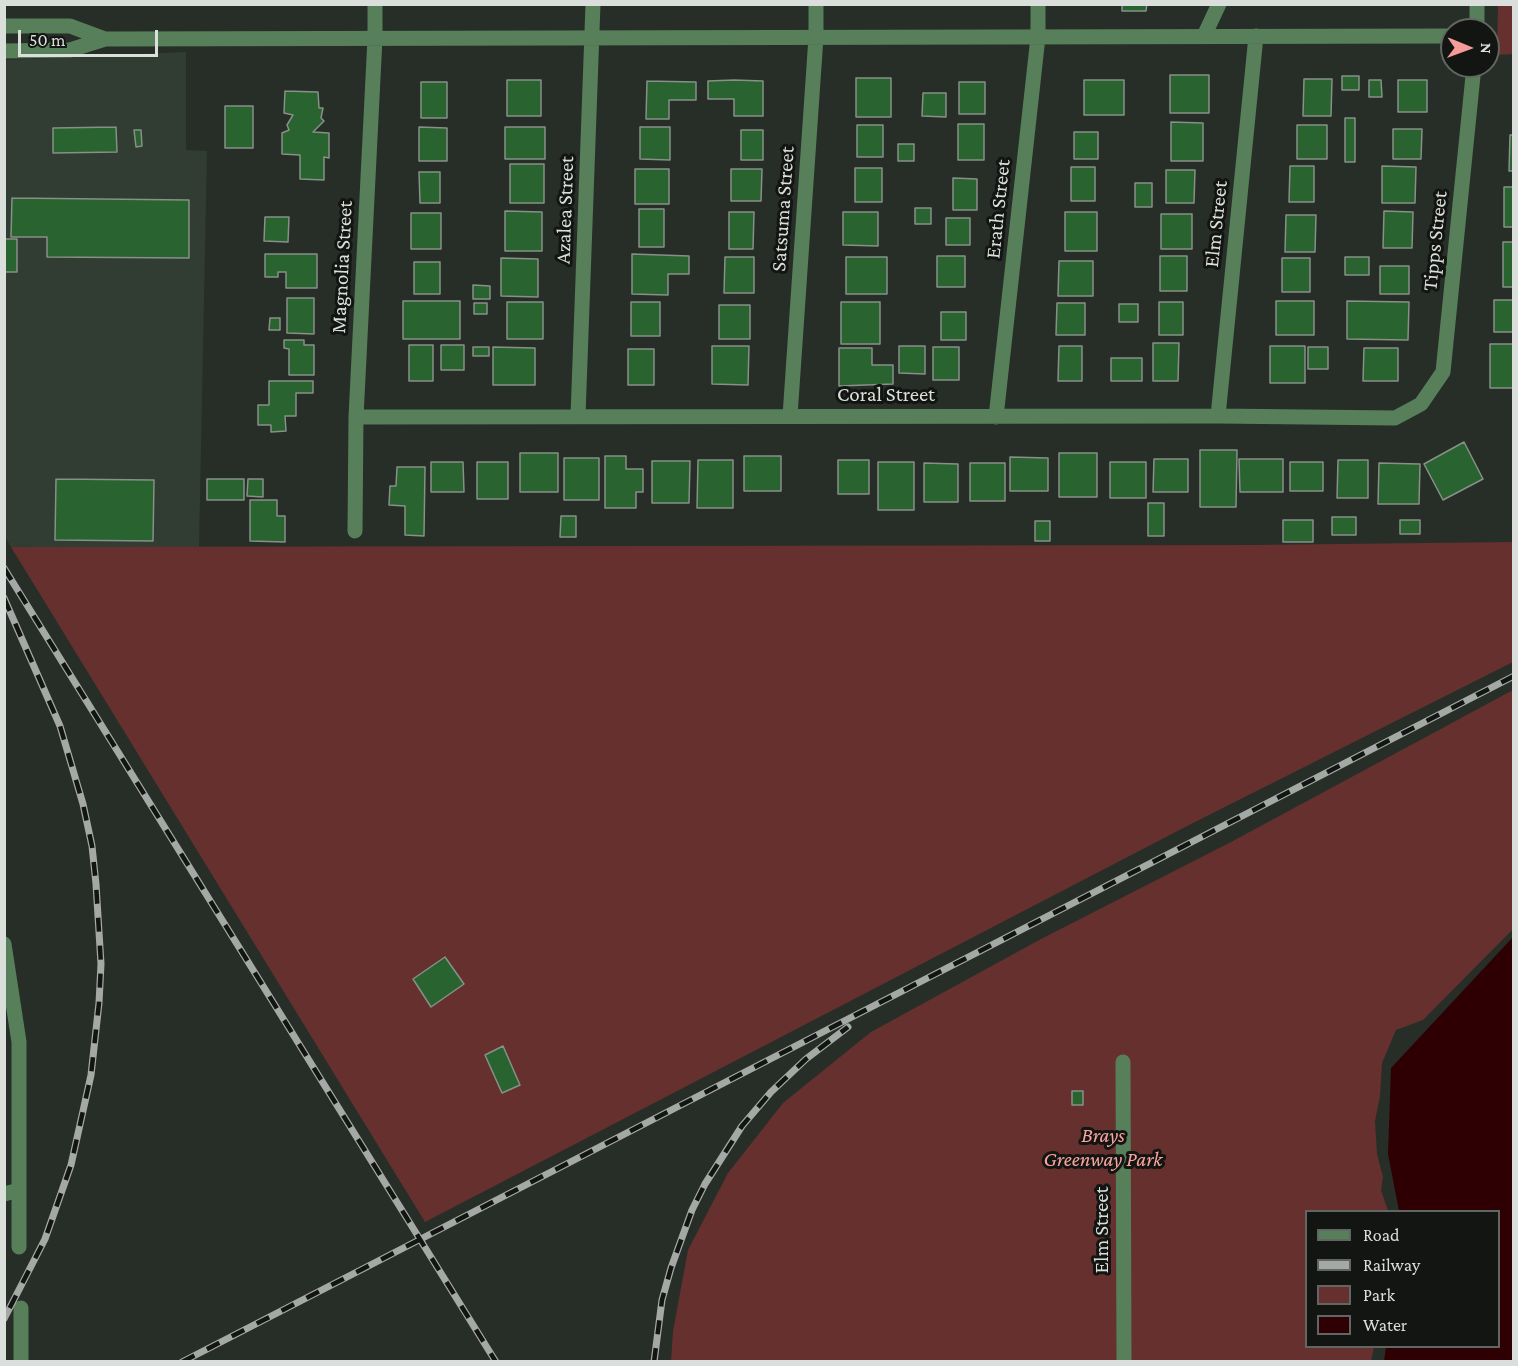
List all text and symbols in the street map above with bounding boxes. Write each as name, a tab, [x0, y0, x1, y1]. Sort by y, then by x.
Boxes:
scale bar	[21, 18, 160, 56]
north arrow	[1440, 18, 1500, 78]
text: 50 m	[29, 30, 66, 50]
text: N	[1478, 43, 1495, 54]
street label: Satsuma Street	[766, 146, 800, 272]
street label: Azalea Street	[551, 156, 579, 264]
street label: Erath Street	[980, 158, 1016, 260]
street label: Elm Street	[1199, 179, 1233, 269]
street label: Tipps Street	[1417, 190, 1453, 292]
street label: Magnolia Street	[326, 200, 358, 334]
street label: Coral Street	[837, 382, 935, 408]
park label: Brays Greenway Park	[1043, 1123, 1163, 1173]
street label: Elm Street	[1089, 1187, 1115, 1273]
legend	[1305, 1210, 1500, 1348]
text: Road	[1363, 1225, 1400, 1245]
text: Railway	[1363, 1255, 1420, 1275]
text: Park	[1363, 1285, 1395, 1305]
text: Water	[1363, 1315, 1407, 1335]

